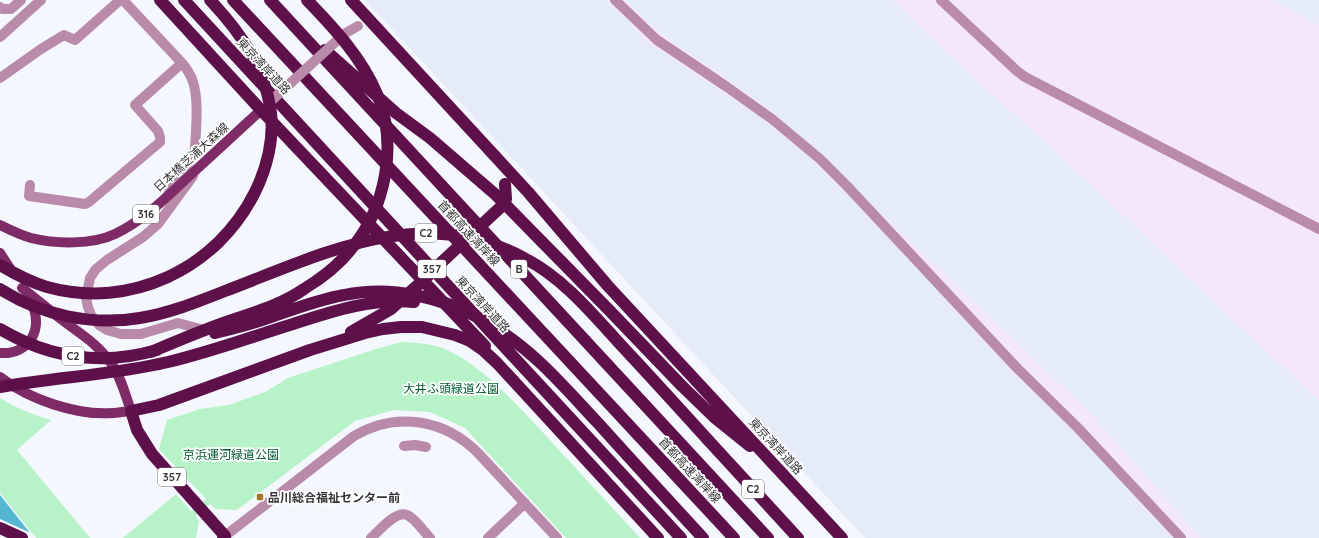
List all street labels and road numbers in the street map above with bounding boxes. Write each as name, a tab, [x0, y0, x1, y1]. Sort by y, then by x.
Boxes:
street label: 東京湾岸道路	[234, 35, 294, 97]
street label: 日本橋芝浦大森線	[150, 119, 232, 195]
street label: 首都高速湾岸線	[435, 197, 503, 269]
road number: 316	[133, 205, 159, 223]
road number: C2	[415, 224, 437, 242]
road number: 357	[418, 260, 446, 278]
road number: B	[511, 260, 527, 278]
street label: 東京湾岸道路	[453, 273, 513, 335]
road number: C2	[62, 347, 84, 365]
street label: 東京湾岸道路	[746, 415, 806, 477]
street label: 首都高速湾岸線	[656, 434, 724, 506]
road number: 357	[158, 468, 186, 486]
road number: C2	[742, 480, 764, 498]

